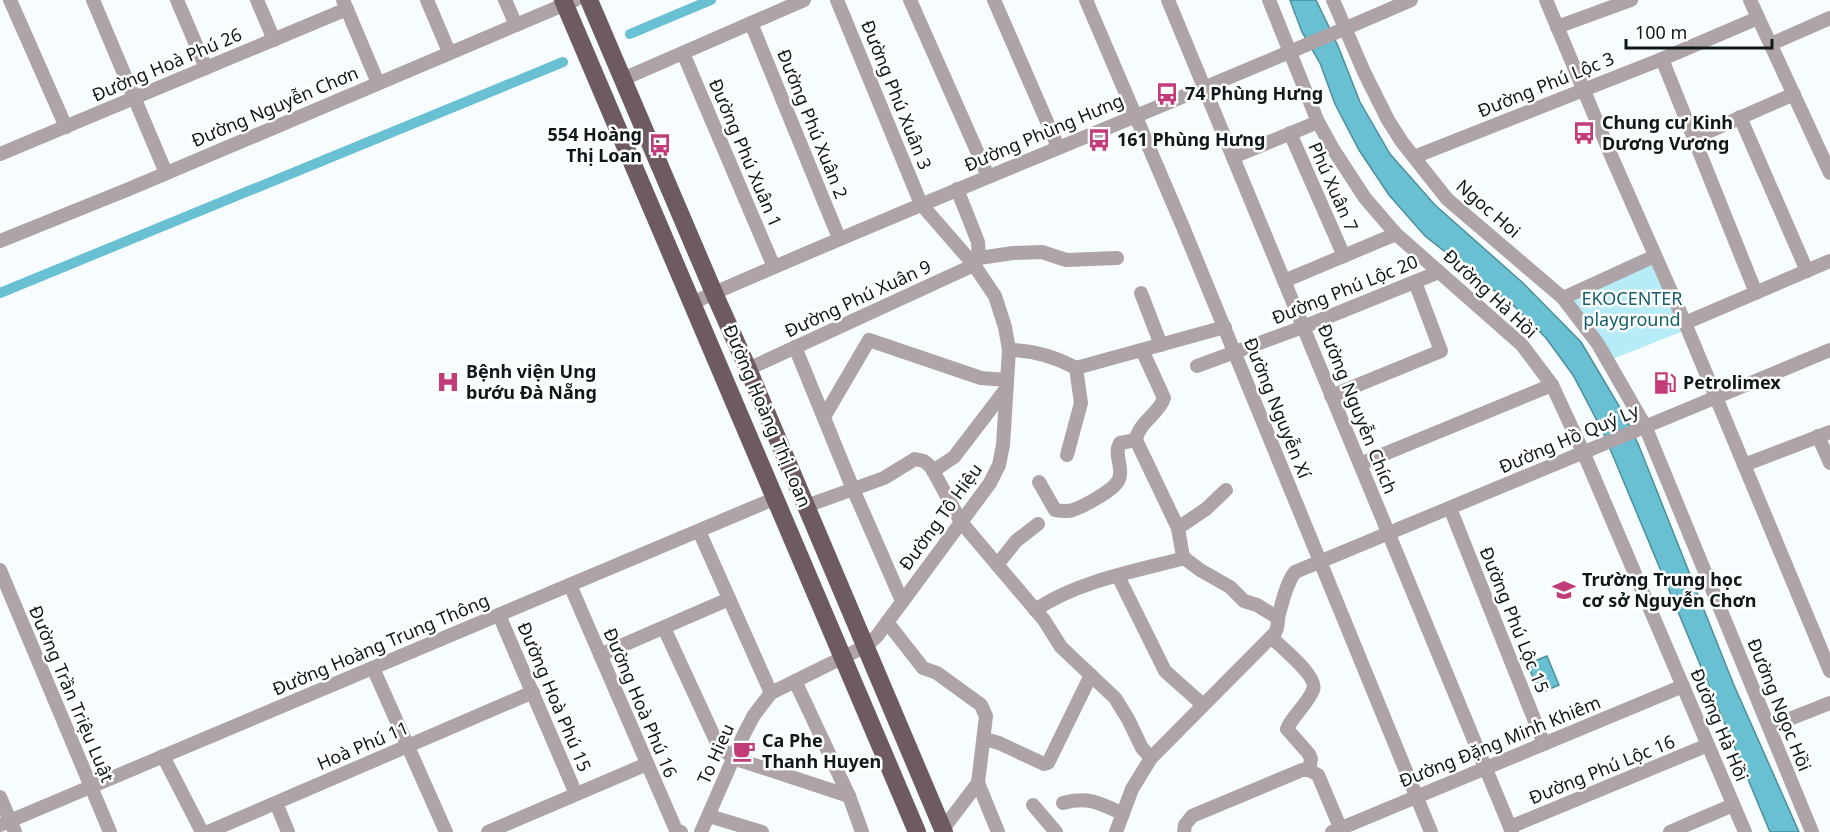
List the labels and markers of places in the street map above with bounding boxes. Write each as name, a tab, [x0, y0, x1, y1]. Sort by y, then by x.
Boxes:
bus stop icon: 74 Phùng Hưng	[1154, 81, 1180, 107]
place label: 74 Phùng Hưng	[1185, 81, 1323, 105]
place label: Chung cư Kinh Dương Vương	[1602, 110, 1733, 155]
bus stop icon: Chung cư Kinh Dương Vương	[1571, 120, 1597, 146]
place label: 554 Hoàng Thị Loan	[548, 122, 642, 167]
bus stop icon: 161 Phùng Hưng	[1086, 127, 1112, 153]
place label: 161 Phùng Hưng	[1117, 127, 1265, 151]
bus stop icon: 554 Hoàng Thị Loan	[647, 132, 673, 158]
place label: Bệnh viện Ung bướu Đà Nẵng	[466, 359, 597, 404]
hospital icon: Bệnh viện Ung bướu Đà Nẵng	[435, 369, 461, 395]
fuel station icon: Petrolimex	[1652, 370, 1678, 396]
place label: Petrolimex	[1683, 370, 1781, 394]
place label: Trường Trung học cơ sở Nguyễn Chơn	[1582, 567, 1757, 612]
school or university icon: Trường Trung học cơ sở Nguyễn Chơn	[1551, 577, 1577, 603]
place label: Ca Phe Thanh Huyen	[762, 728, 881, 773]
cafe icon: Ca Phe Thanh Huyen	[731, 738, 757, 764]

